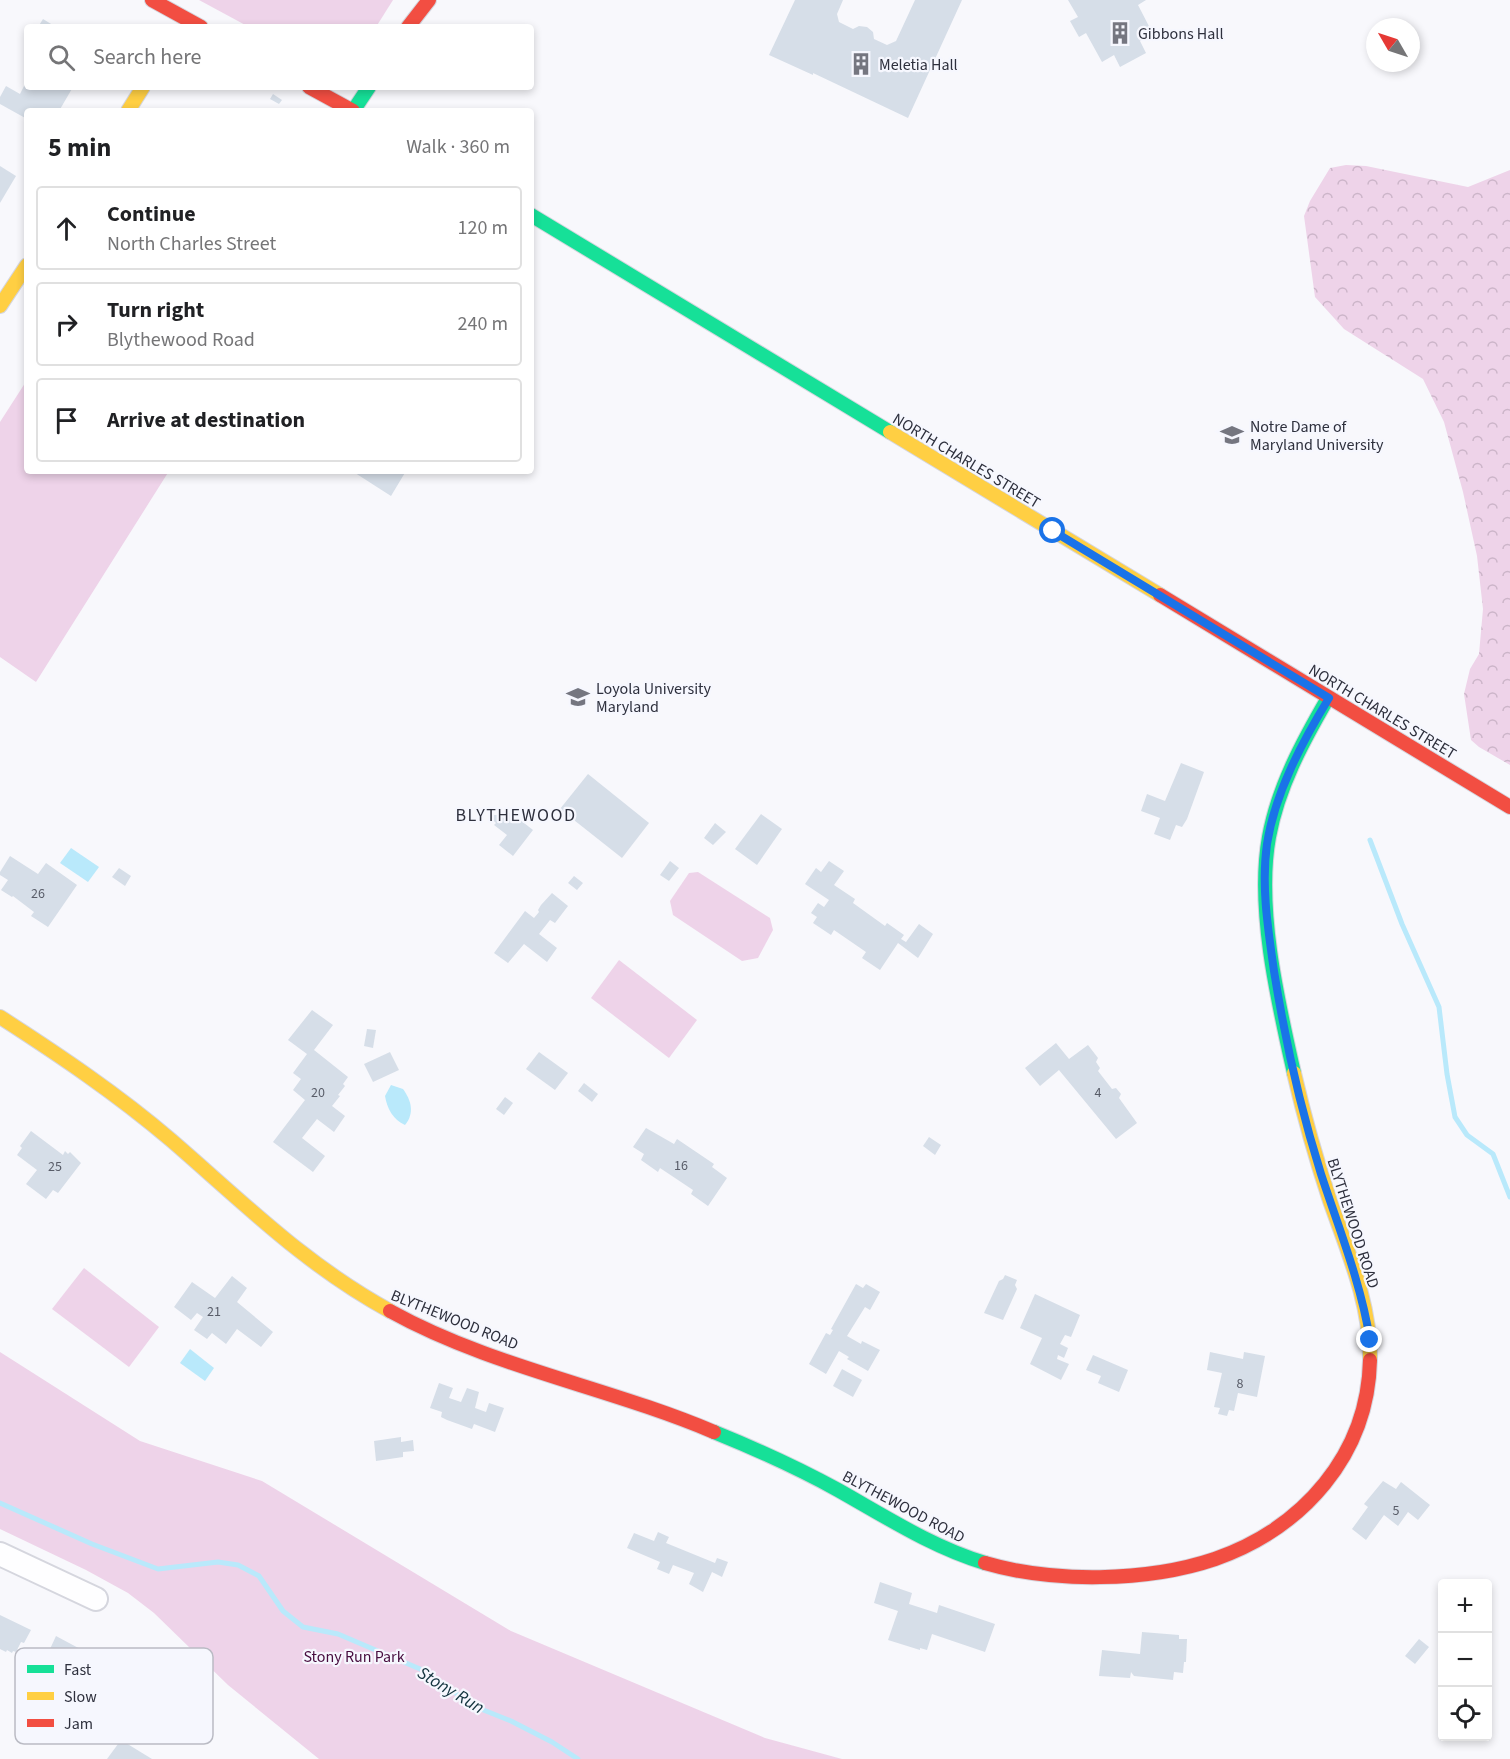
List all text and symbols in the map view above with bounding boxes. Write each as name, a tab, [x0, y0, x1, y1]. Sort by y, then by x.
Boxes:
north arrow	[1366, 18, 1420, 72]
building icon: Gibbons Hall	[1107, 20, 1133, 46]
place label: Gibbons Hall	[1138, 23, 1224, 45]
search box	[24, 24, 534, 90]
icon: search	[45, 41, 78, 74]
text: Search here	[93, 41, 201, 73]
building icon: Meletia Hall	[848, 51, 874, 77]
place label: Meletia Hall	[879, 54, 958, 76]
text: 5 min	[48, 129, 111, 166]
text: Walk · 360 m	[406, 133, 510, 161]
text: Continue	[107, 198, 196, 230]
icon: ahead	[50, 212, 83, 245]
text: 120 m	[458, 214, 508, 242]
text: North Charles Street	[107, 230, 276, 258]
text: Turn right	[107, 294, 204, 326]
icon: right	[50, 308, 83, 341]
text: 240 m	[458, 310, 508, 338]
text: Blythewood Road	[107, 326, 255, 354]
icon: arrive	[50, 404, 83, 437]
text: Arrive at destination	[107, 404, 305, 436]
street label: NORTH CHARLES STREET	[889, 408, 1045, 514]
place label: Notre Dame of Maryland University	[1250, 416, 1384, 456]
school or university icon: Notre Dame of Maryland University	[1219, 422, 1245, 448]
route start	[1039, 517, 1065, 543]
street label: NORTH CHARLES STREET	[1305, 659, 1461, 765]
place label: Loyola University Maryland	[596, 678, 712, 718]
school or university icon: Loyola University Maryland	[565, 684, 591, 710]
district label: BLYTHEWOOD	[455, 803, 577, 828]
house number: 26	[31, 884, 45, 904]
house number: 20	[311, 1083, 325, 1103]
house number: 4	[1095, 1083, 1102, 1103]
street label: BLYTHEWOOD ROAD	[1322, 1155, 1385, 1291]
house number: 16	[674, 1156, 688, 1176]
house number: 25	[48, 1157, 62, 1177]
street label: BLYTHEWOOD ROAD	[388, 1284, 522, 1356]
house number: 21	[207, 1302, 221, 1322]
route end	[1356, 1326, 1382, 1352]
house number: 8	[1237, 1374, 1244, 1394]
street label: BLYTHEWOOD ROAD	[838, 1465, 969, 1549]
house number: 5	[1393, 1501, 1400, 1521]
map controls	[1438, 1579, 1492, 1741]
button: +	[1438, 1579, 1492, 1633]
button: −	[1438, 1633, 1492, 1687]
park label: Stony Run Park	[303, 1646, 405, 1668]
legend	[15, 1648, 213, 1744]
text: Fast	[64, 1659, 92, 1681]
water label: Stony Run	[413, 1661, 489, 1720]
text: Slow	[64, 1686, 97, 1708]
button: locate	[1438, 1687, 1492, 1741]
text: Jam	[64, 1713, 93, 1735]

